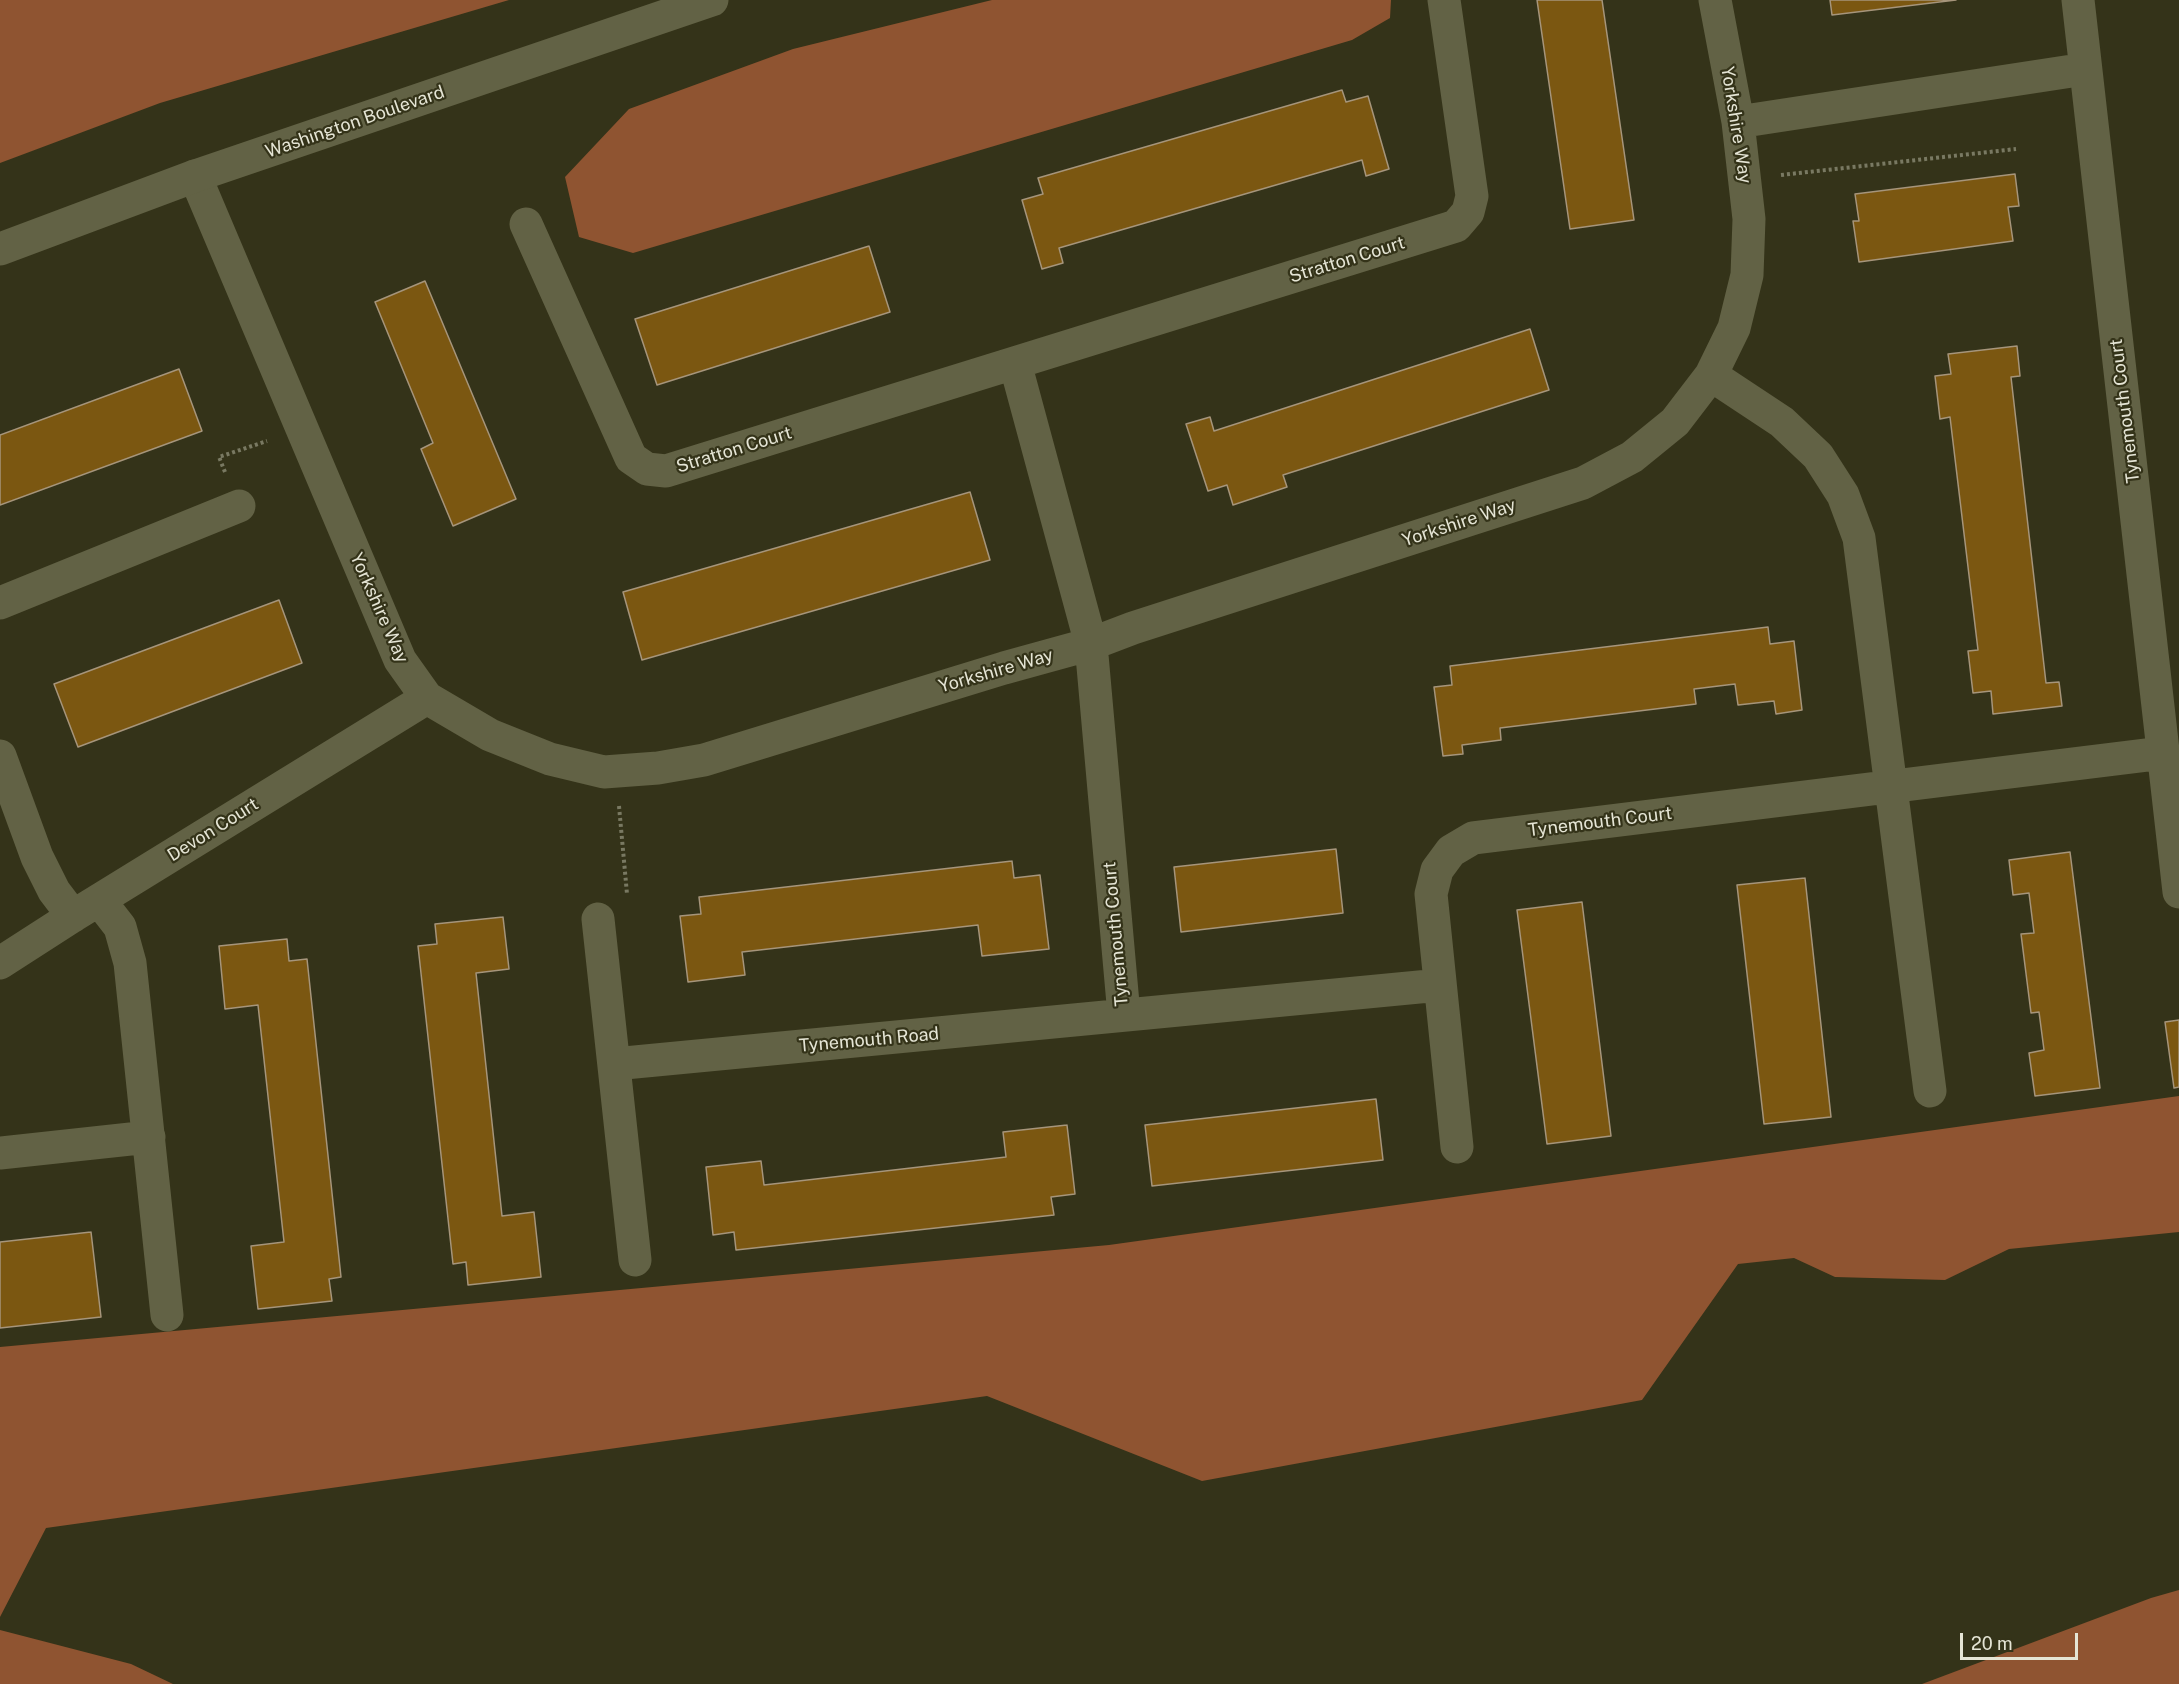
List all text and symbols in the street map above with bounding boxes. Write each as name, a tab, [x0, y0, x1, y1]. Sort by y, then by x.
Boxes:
street label: Yorkshire Way	[1716, 65, 1756, 185]
street label: Washington Boulevard	[263, 81, 447, 163]
street label: Stratton Court	[1287, 232, 1407, 288]
street label: Tynemouth Court	[2105, 338, 2145, 484]
street label: Stratton Court	[674, 422, 794, 478]
street label: Yorkshire Way	[1400, 494, 1518, 552]
street label: Yorkshire Way	[345, 550, 413, 666]
street label: Yorkshire Way	[936, 644, 1056, 698]
street label: Devon Court	[164, 793, 262, 867]
street label: Tynemouth Court	[1527, 802, 1673, 842]
street label: Tynemouth Court	[1099, 861, 1133, 1007]
street label: Tynemouth Road	[798, 1023, 940, 1057]
scale bar	[1963, 1621, 2082, 1659]
text: 20 m	[1971, 1633, 2013, 1654]

